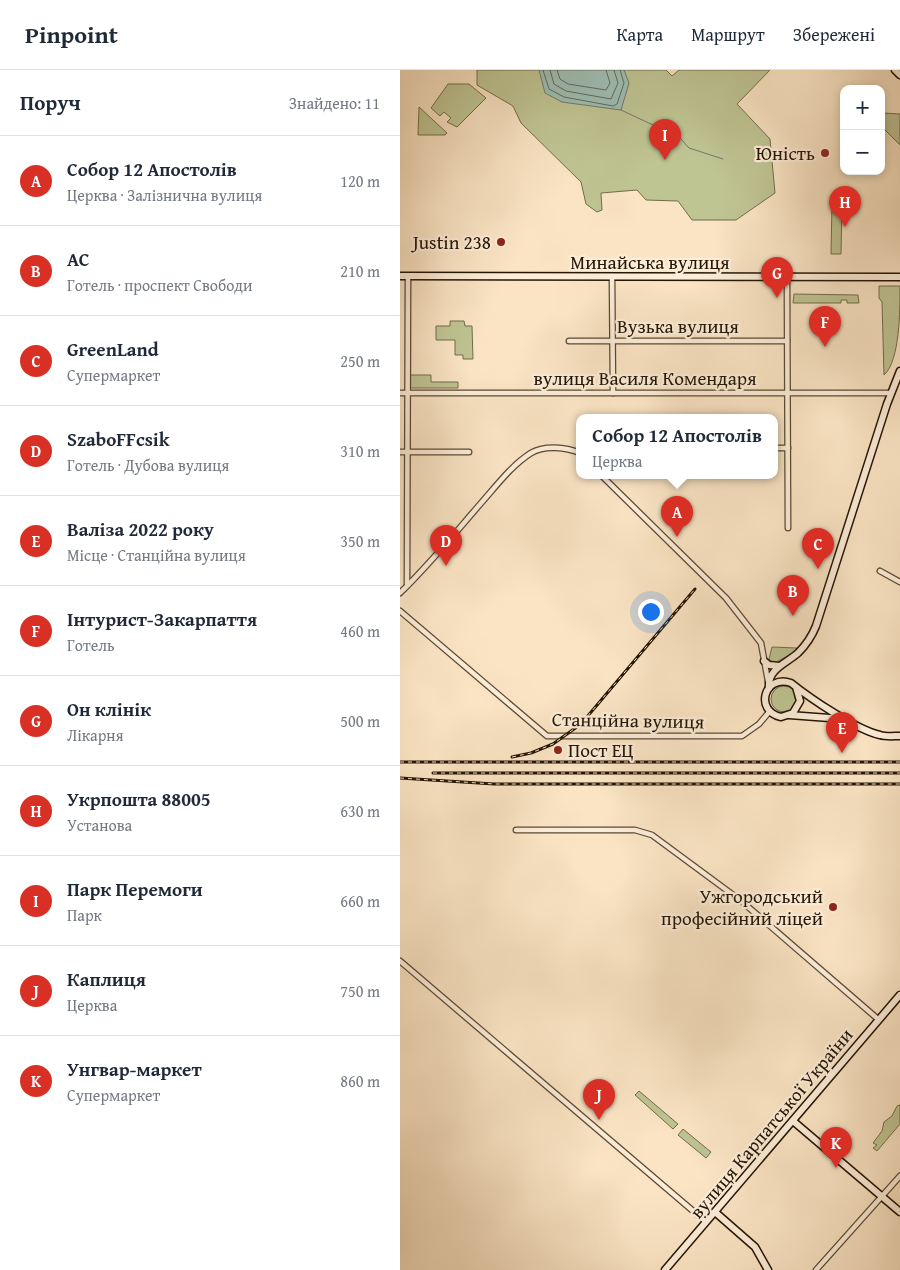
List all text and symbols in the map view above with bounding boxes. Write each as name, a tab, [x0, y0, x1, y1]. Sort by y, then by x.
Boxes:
text: Pinpoint	[25, 17, 118, 52]
text: Карта	[617, 21, 663, 48]
text: Маршрут	[691, 21, 765, 48]
text: Збережені	[793, 21, 875, 48]
map controls	[840, 85, 885, 175]
button: +	[840, 85, 885, 130]
text: Поруч	[20, 87, 81, 118]
text: Знайдено: 11	[289, 91, 380, 115]
pin: I	[649, 119, 681, 160]
button: −	[840, 130, 885, 175]
place label: Юність	[756, 139, 815, 167]
marker: Юність	[819, 147, 831, 159]
text: Собор 12 Апостолів	[67, 155, 237, 183]
text: A	[31, 169, 41, 193]
text: 120 m	[340, 169, 380, 193]
text: Церква · Залізнична вулиця	[67, 183, 262, 207]
pin: H	[829, 186, 861, 227]
place label: Justin 238	[411, 228, 491, 256]
marker: Justin 238	[495, 236, 507, 248]
text: AC	[67, 245, 90, 273]
street label: Минайська вулиця	[570, 248, 730, 276]
pin: G	[761, 257, 793, 298]
text: B	[31, 259, 41, 283]
text: 210 m	[340, 259, 380, 283]
text: Готель · проспект Свободи	[67, 273, 253, 297]
pin: F	[809, 306, 841, 347]
street label: Вузька вулиця	[617, 312, 739, 340]
text: GreenLand	[67, 335, 159, 363]
text: C	[31, 349, 41, 373]
text: 250 m	[340, 349, 380, 373]
text: Супермаркет	[67, 363, 160, 387]
street label: вулиця Василя Комендаря	[533, 364, 757, 392]
popup	[576, 414, 778, 479]
text: Собор 12 Апостолів	[592, 421, 762, 449]
text: SzaboFFcsik	[67, 425, 170, 453]
text: D	[31, 439, 41, 463]
text: 310 m	[340, 439, 380, 463]
text: Церква	[592, 449, 642, 473]
text: Готель · Дубова вулиця	[67, 453, 229, 477]
pin: A	[661, 496, 693, 537]
text: Валіза 2022 року	[67, 515, 214, 543]
pin: D	[430, 525, 462, 566]
pin: C	[802, 528, 834, 569]
text: E	[32, 529, 40, 553]
text: 350 m	[340, 529, 380, 553]
text: Місце · Станційна вулиця	[67, 543, 246, 567]
pin: B	[777, 575, 809, 616]
your location	[638, 599, 664, 625]
text: Інтурист-Закарпаття	[67, 605, 257, 633]
text: F	[32, 619, 40, 643]
text: 460 m	[340, 619, 380, 643]
text: Готель	[67, 633, 115, 657]
text: Он клінік	[67, 695, 151, 723]
street label: Станційна вулиця	[552, 705, 705, 735]
text: G	[31, 709, 41, 733]
text: 500 m	[340, 709, 380, 733]
pin: E	[826, 712, 858, 753]
text: Лікарня	[67, 723, 124, 747]
place label: Пост ЕЦ	[568, 736, 634, 764]
marker: Пост ЕЦ	[552, 744, 564, 756]
text: Укрпошта 88005	[67, 785, 211, 813]
text: H	[30, 799, 42, 823]
text: 630 m	[340, 799, 380, 823]
text: Установа	[67, 813, 132, 837]
text: Парк Перемоги	[67, 875, 203, 903]
place label: Ужгородський професійний ліцей	[661, 882, 823, 932]
text: I	[33, 889, 39, 913]
text: 660 m	[340, 889, 380, 913]
marker: Ужгородський професійний ліцей	[827, 901, 839, 913]
text: Парк	[67, 903, 102, 927]
text: Каплиця	[67, 965, 146, 993]
text: J	[33, 979, 39, 1003]
text: 750 m	[340, 979, 380, 1003]
text: Церква	[67, 993, 117, 1017]
street label: вулиця Карпатської України	[683, 1022, 859, 1224]
text: Унгвар-маркет	[67, 1055, 202, 1083]
text: K	[31, 1069, 41, 1093]
text: 860 m	[340, 1069, 380, 1093]
pin: J	[583, 1079, 615, 1120]
text: Супермаркет	[67, 1083, 160, 1107]
pin: K	[820, 1127, 852, 1168]

